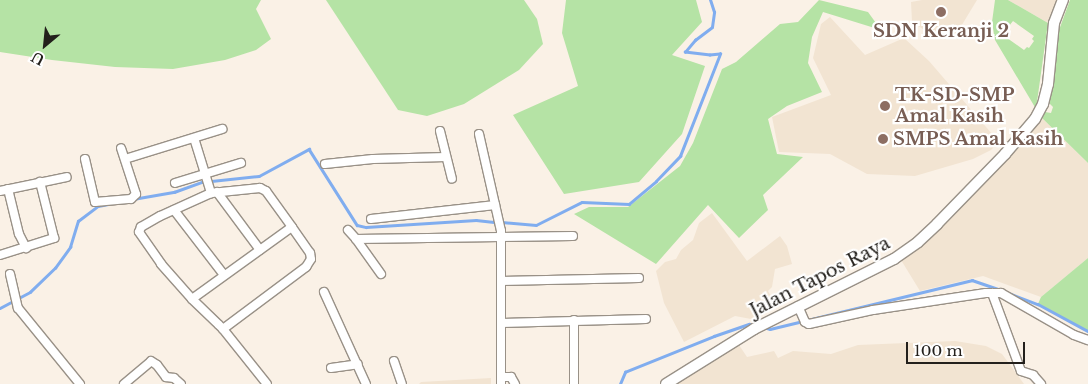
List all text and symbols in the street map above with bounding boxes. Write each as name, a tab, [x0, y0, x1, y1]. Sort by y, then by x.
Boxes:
marker: SDN Keranji 2	[935, 6, 947, 18]
north arrow	[20, 20, 70, 70]
place label: SDN Keranji 2	[873, 20, 1009, 42]
text: U	[28, 47, 48, 69]
place label: TK-SD-SMP Amal Kasih	[895, 85, 1014, 128]
marker: TK-SD-SMP Amal Kasih	[879, 100, 891, 112]
place label: SMPS Amal Kasih	[893, 128, 1064, 150]
marker: SMPS Amal Kasih	[877, 133, 889, 145]
street label: Jalan Tapos Raya	[746, 232, 894, 322]
scale bar	[908, 332, 1027, 364]
text: 100 m	[914, 341, 963, 360]

